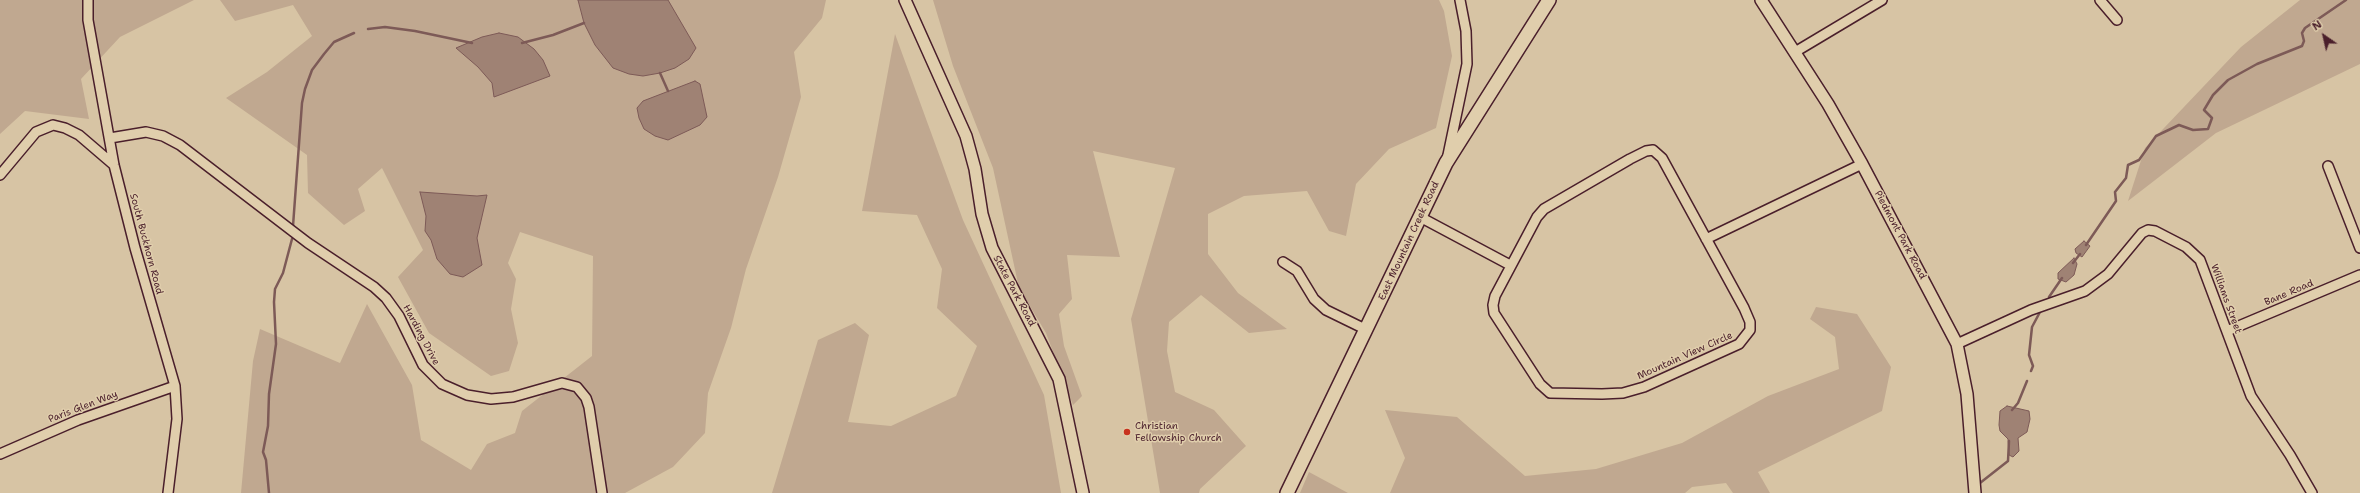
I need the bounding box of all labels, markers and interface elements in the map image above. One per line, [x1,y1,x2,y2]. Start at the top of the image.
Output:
north arrow [2304,16,2344,56]
text: N [2309,17,2325,34]
street label: East Mountain Creek Road [1376,180,1442,302]
street label: Piedmont Park Road [1872,189,1928,281]
street label: South Buckhorn Road [127,192,165,296]
street label: State Park Road [990,253,1038,329]
street label: Williams Street [2208,262,2244,336]
street label: Bane Road [2263,277,2315,309]
street label: Harding Drive [400,303,442,367]
street label: Mountain View Circle [1635,330,1735,382]
street label: Paris Glen Way [47,388,119,426]
place label: Christian Fellowship Church [1135,420,1222,444]
marker: Christian Fellowship Church [1122,427,1132,437]

